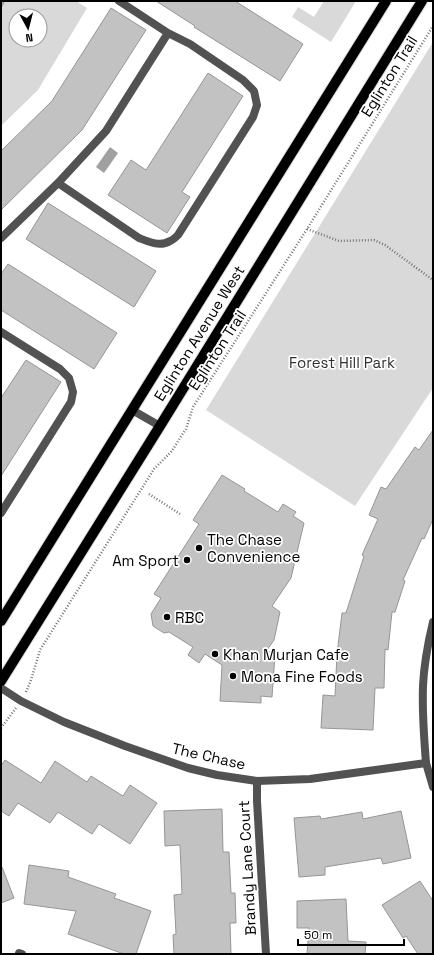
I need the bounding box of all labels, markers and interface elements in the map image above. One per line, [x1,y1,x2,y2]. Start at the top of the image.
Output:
north arrow [8,8,48,48]
text: N [25,31,34,45]
street label: Eglinton Trail [357,32,421,120]
street label: Eglinton Avenue West [150,262,249,404]
street label: Eglinton Trail [184,306,250,394]
park label: Forest Hill Park [289,353,395,372]
place label: The Chase Convenience [207,530,300,566]
marker: The Chase Convenience [194,543,204,553]
place label: Am Sport [112,551,179,570]
marker: Am Sport [182,555,192,565]
place label: RBC [175,608,204,627]
marker: RBC [162,612,172,622]
place label: Khan Murjan Cafe [223,645,349,664]
marker: Khan Murjan Cafe [210,649,220,659]
place label: Mona Fine Foods [241,667,363,686]
marker: Mona Fine Foods [228,671,238,681]
street label: The Chase [170,738,248,774]
street label: Brandy Lane Court [234,800,260,936]
scale bar [298,921,404,947]
text: 50 m [304,927,332,943]

